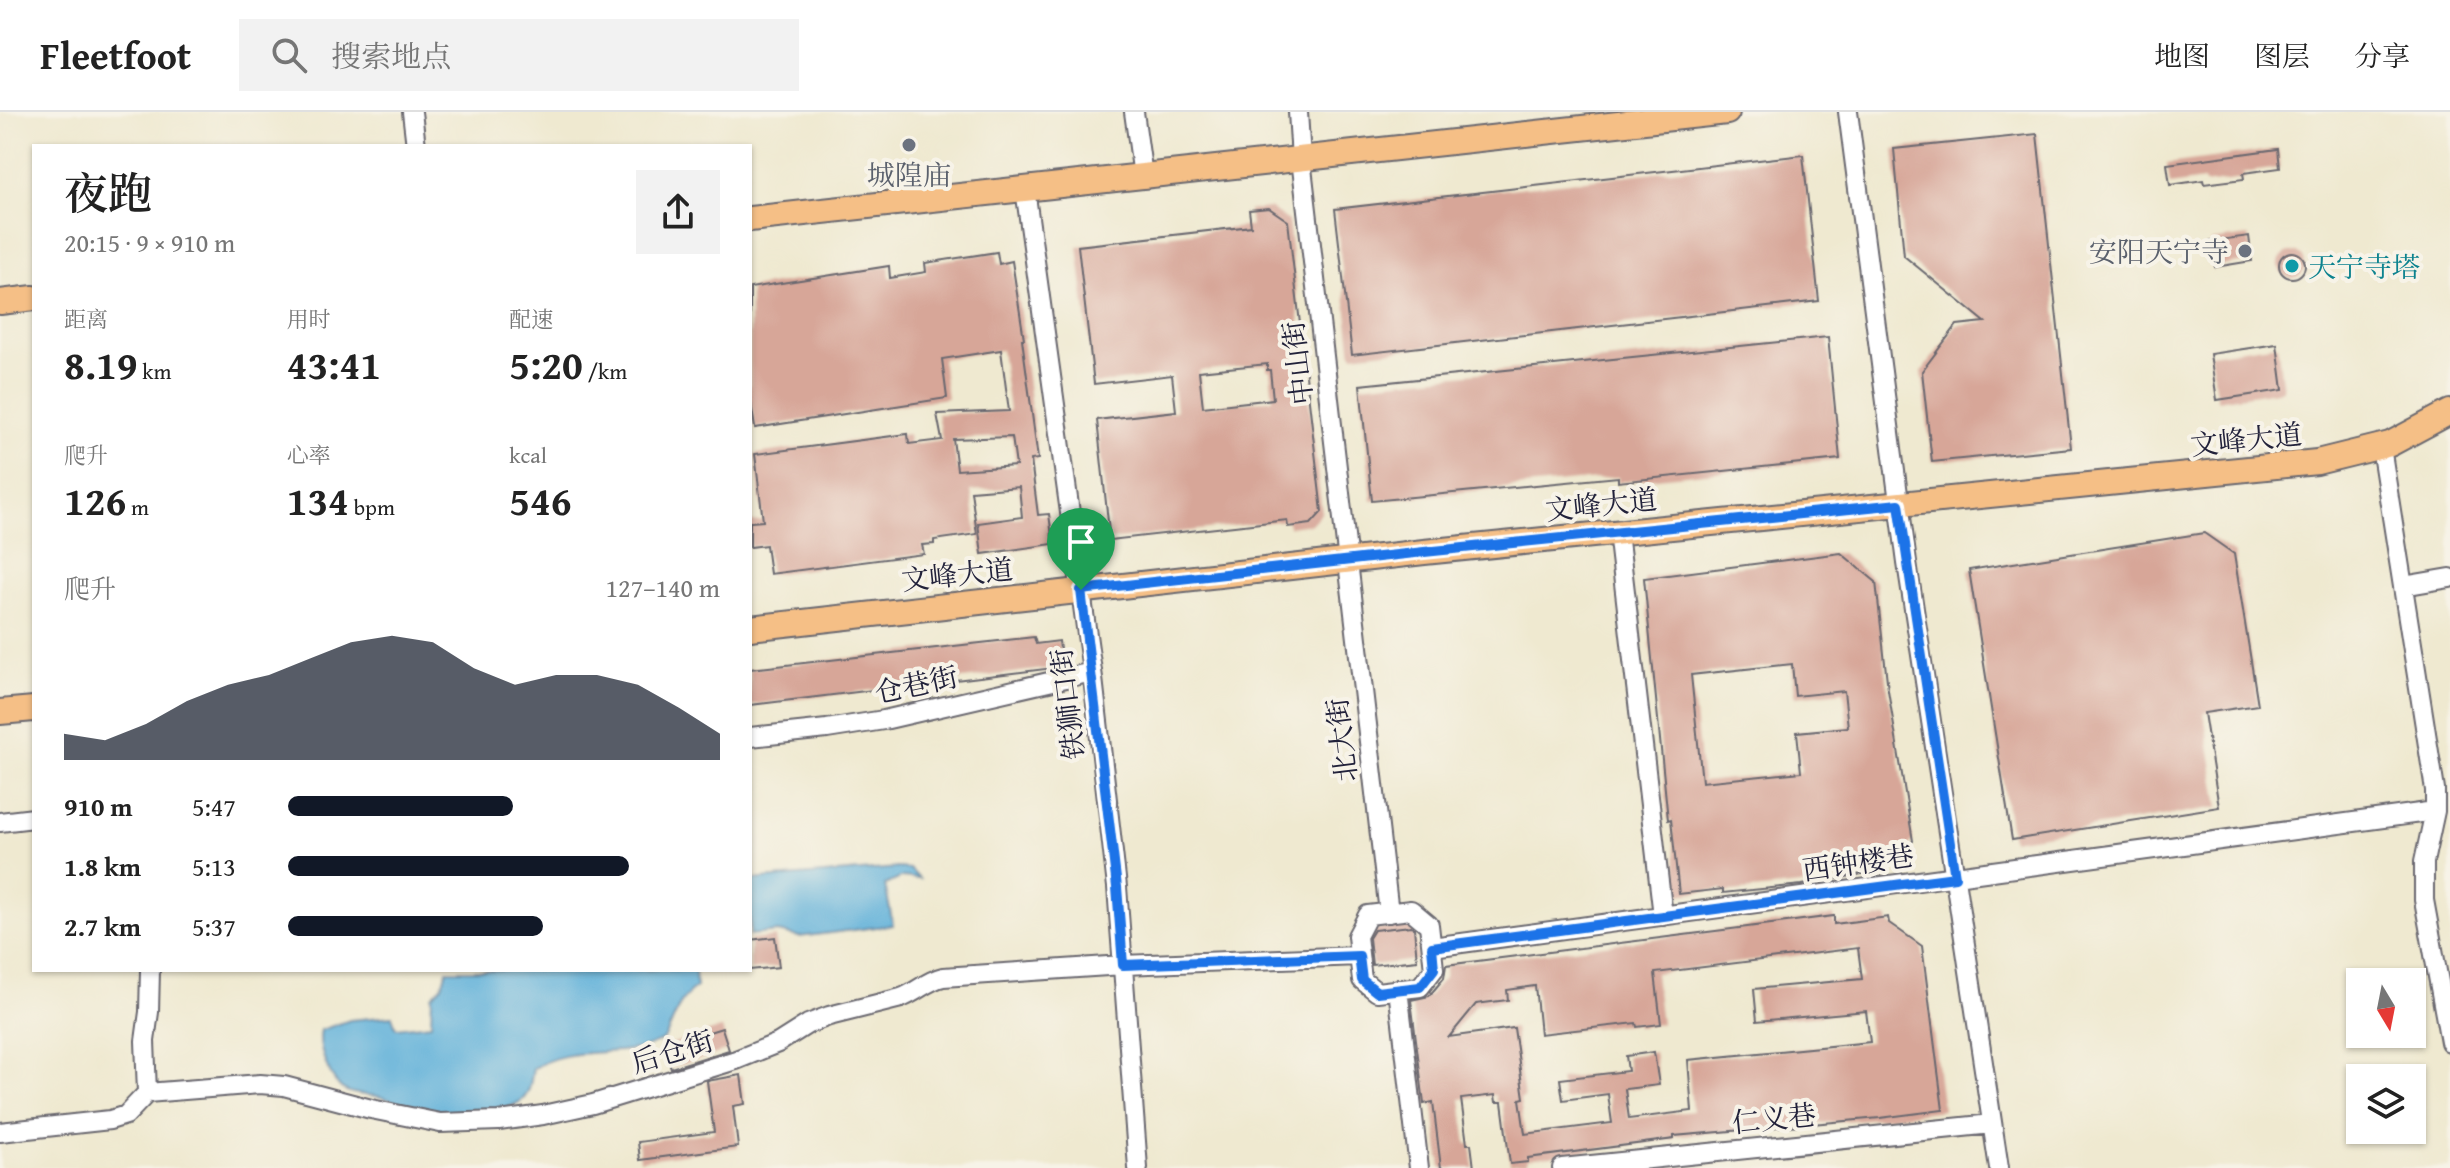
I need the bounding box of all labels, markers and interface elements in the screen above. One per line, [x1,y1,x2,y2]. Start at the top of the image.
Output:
search box [239,19,799,91]
text: Fleetfoot [40,27,191,83]
icon: search [267,33,311,77]
text: 搜索地点 [331,34,451,78]
text: 地图 [2154,35,2210,76]
text: 图层 [2254,35,2310,76]
text: 分享 [2354,35,2410,76]
marker: 城隍庙 [900,136,918,154]
place label: 城隍庙 [867,154,951,195]
text: 夜跑 [64,161,152,225]
button: share [636,170,720,254]
text: 20:15 · 9 × 910 m [64,223,235,262]
place label: 安阳天宁寺 [2089,231,2229,272]
marker: 安阳天宁寺 [2236,242,2254,260]
place label: 天宁寺塔 [2308,246,2420,287]
marker: 天宁寺塔 [2283,257,2301,275]
text: 距离 [64,303,108,335]
text: 用时 [287,303,331,335]
text: 配速 [509,303,553,335]
street label: 中山街 [1272,319,1322,407]
text: 8.19 [64,335,137,394]
text: 43:41 [287,335,381,394]
text: 5:20 [509,335,583,394]
text: km [137,355,171,387]
text: /km [583,355,627,387]
street label: 文峰大道 [2188,413,2304,465]
text: 爬升 [64,439,108,471]
text: 心率 [287,439,331,471]
text: kcal [509,439,547,471]
text: 126 [64,471,126,530]
text: 134 [287,471,349,530]
text: 546 [509,471,572,530]
street label: 文峰大道 [1543,478,1659,530]
text: m [126,491,149,523]
text: bpm [349,491,395,523]
pin [1047,508,1115,590]
icon: arrive [1059,520,1103,564]
street label: 文峰大道 [899,548,1015,600]
text: 127–140 m [606,568,720,607]
text: 爬升 [64,569,116,608]
street label: 铁狮口街 [1040,646,1094,762]
street label: 仓巷街 [871,655,961,713]
street label: 北大街 [1316,696,1366,784]
text: 910 m [64,787,132,826]
text: 5:47 [192,787,236,826]
street label: 西钟楼巷 [1800,834,1916,890]
text: 1.8 km [64,847,141,886]
text: 5:13 [192,847,236,886]
text: 2.7 km [64,907,141,946]
text: 5:37 [192,907,236,946]
north arrow [2346,968,2426,1048]
map controls [2346,968,2426,1144]
street label: 后仓街 [626,1019,718,1083]
button: layers [2346,1064,2426,1144]
street label: 仁义巷 [1730,1093,1818,1143]

